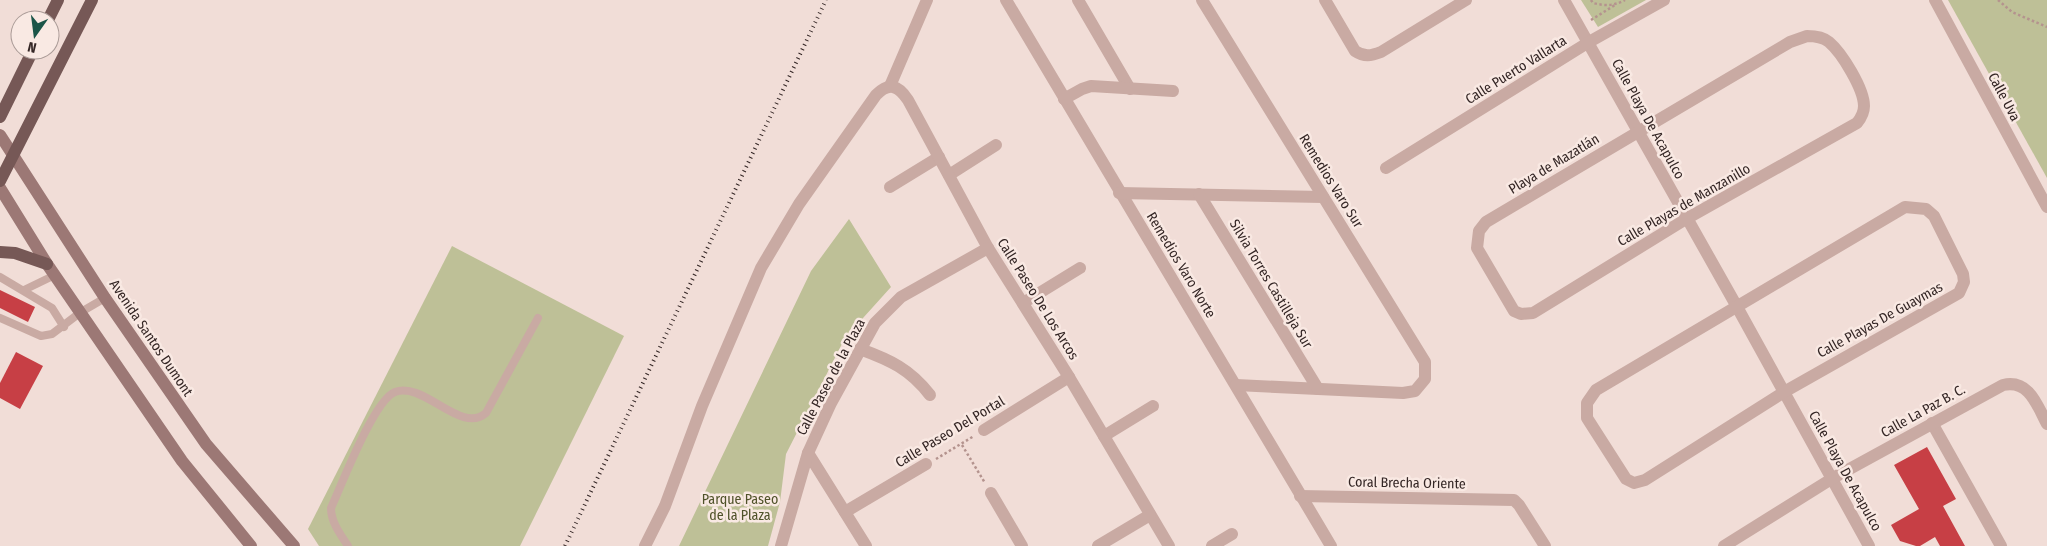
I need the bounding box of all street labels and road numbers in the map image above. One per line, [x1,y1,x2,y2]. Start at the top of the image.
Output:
street label: Calle Puerto Vallarta [1462,32,1570,108]
street label: Calle Playa De Acapulco [1608,56,1688,182]
street label: Calle Uva [1984,70,2024,124]
street label: Playa de Mazatlán [1506,130,1602,198]
street label: Remedios Varo Sur [1295,131,1367,231]
street label: Calle Playas de Manzanillo [1615,160,1753,250]
street label: Remedios Varo Norte [1143,209,1219,321]
street label: Silvia Torres Castilleja Sur [1226,216,1316,352]
street label: Calle Paseo De Los Arcos [994,235,1082,363]
street label: Avenida Santos Dumont [106,277,197,400]
street label: Calle Playas De Guaymas [1814,278,1946,362]
street label: Calle Paseo de la Plaza [793,316,869,438]
street label: Calle La Paz B. C. [1878,381,1968,441]
street label: Calle Paseo Del Portal [892,393,1008,471]
street label: Calle Playa De Acapulco [1805,408,1885,534]
street label: Coral Brecha Oriente [1348,473,1466,493]

